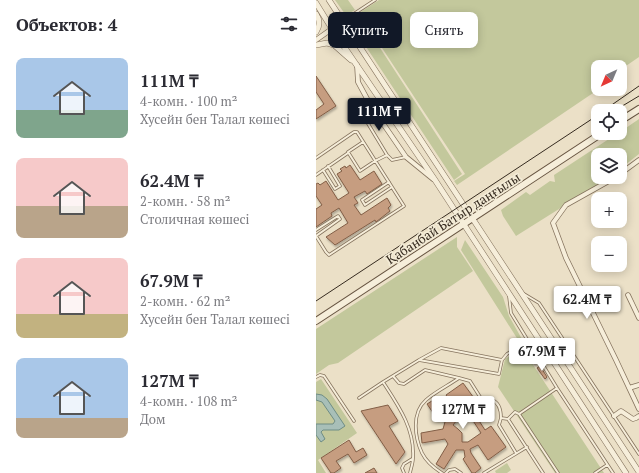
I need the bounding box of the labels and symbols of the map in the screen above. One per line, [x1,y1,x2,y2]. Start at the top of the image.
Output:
north arrow [591,60,627,96]
pin: 111M ₸ [346,98,412,132]
street label: Қабанбай Батыр даңғылы [382,168,524,268]
pin: 62.4M ₸ [550,286,624,320]
pin: 67.9M ₸ [505,338,579,372]
pin: 127M ₸ [430,396,496,430]

